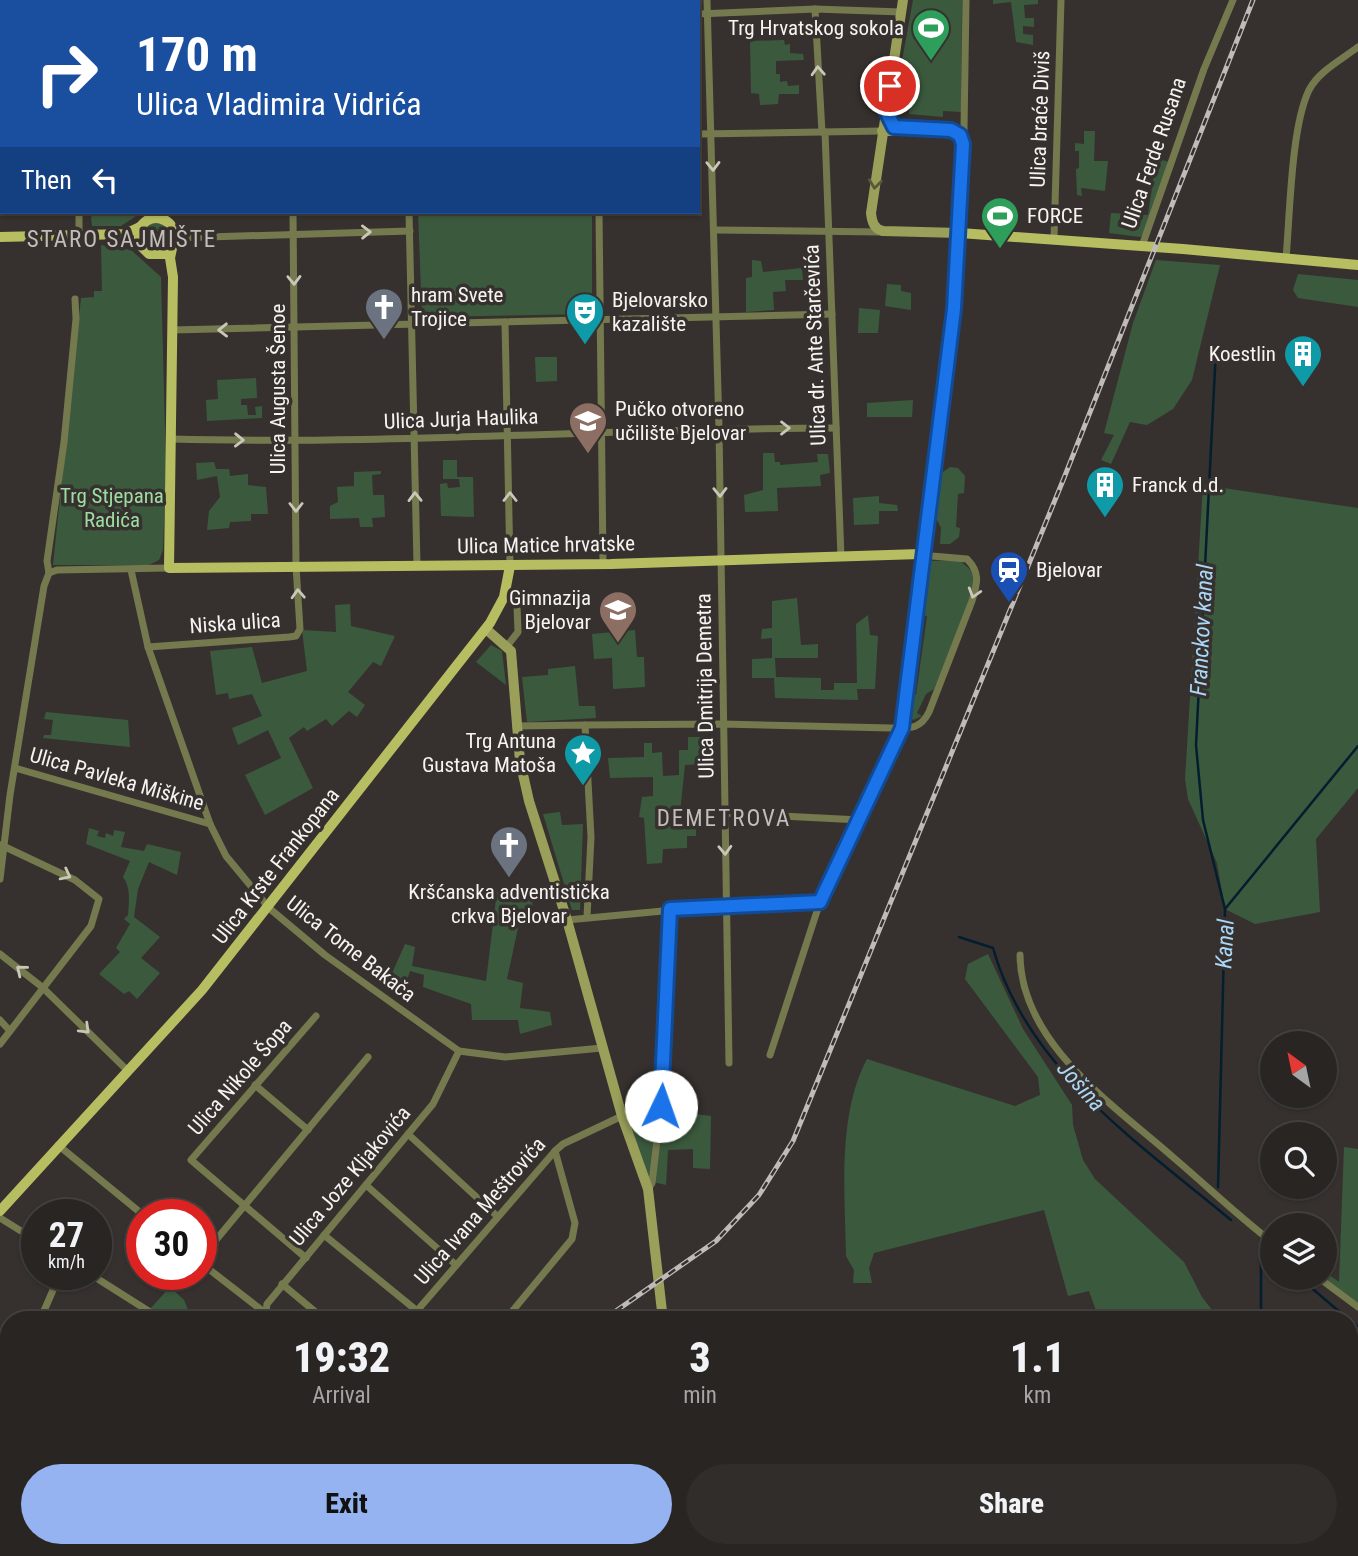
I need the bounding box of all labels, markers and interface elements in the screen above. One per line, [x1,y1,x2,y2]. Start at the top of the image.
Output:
sports icon: Trg Hrvatskog sokola [910,7,952,62]
place label: Trg Hrvatskog sokola [728,16,904,40]
text: 170 m [136,26,258,83]
icon: right [21,28,112,119]
street label: Ulica braće Diviš [1026,50,1054,188]
pin [860,56,920,116]
one-way arrow [811,65,826,76]
icon: arrive [871,67,909,105]
street label: Ulica Ferde Rusana [1117,74,1191,232]
text: Ulica Vladimira Vidrića [136,85,422,123]
icon: left [86,161,124,199]
one-way arrow [705,161,721,172]
text: Then [21,165,72,195]
one-way arrow [867,178,882,190]
sports icon: FORCE [979,195,1021,250]
place label: FORCE [1027,204,1083,228]
one-way arrow [361,224,372,240]
district label: STARO SAJMIŠTE [27,225,217,253]
street label: Ulica dr. Ante Starčevića [799,244,831,446]
one-way arrow [287,275,302,286]
place label: hram Svete Trojice [411,283,504,331]
church icon: hram Svete Trojice [363,286,405,341]
place label: Bjelovarsko kazalište [612,288,708,336]
theatre icon: Bjelovarsko kazalište [564,291,606,346]
street label: Ulica Augusta Šenoe [266,304,290,474]
one-way arrow [217,322,227,338]
building icon: Koestlin [1282,333,1324,388]
place label: Koestlin [1209,342,1276,366]
place label: Pučko otvoreno učilište Bjelovar [615,397,746,445]
school or university icon: Pučko otvoreno učilište Bjelovar [567,400,609,455]
street label: Ulica Jurja Haulika [383,404,539,434]
one-way arrow [780,420,791,436]
one-way arrow [234,433,245,448]
building icon: Franck d.d. [1084,464,1126,519]
place label: Franck d.d. [1132,473,1224,497]
park label: Trg Stjepana Radića [60,484,164,532]
one-way arrow [712,486,727,497]
one-way arrow [408,491,423,502]
one-way arrow [502,492,518,502]
one-way arrow [288,503,304,513]
street label: Ulica Matice hrvatske [457,531,635,559]
station icon: Bjelovar [988,549,1030,604]
place label: Bjelovar [1036,558,1103,582]
water label: Franckov kanal [1185,563,1219,697]
place label: Gimnazija Bjelovar [509,586,591,634]
one-way arrow [968,586,983,598]
one-way arrow [290,589,305,600]
school or university icon: Gimnazija Bjelovar [597,589,639,644]
street label: Ulica Dmitrija Demetra [691,593,719,779]
street label: Niska ulica [189,608,281,638]
place label: Trg Antuna Gustava Matoša [422,729,556,777]
place icon: Trg Antuna Gustava Matoša [562,732,604,787]
street label: Ulica Pavleka Miškine [27,743,207,815]
street label: Ulica Krste Frankopana [208,783,344,949]
district label: DEMETROVA [657,805,791,832]
church icon: Kršćanska adventistička crkva Bjelovar [488,824,530,879]
one-way arrow [718,844,733,855]
one-way arrow [59,867,71,881]
place label: Kršćanska adventistička crkva Bjelovar [408,880,610,928]
street label: Ulica Tome Bakača [282,891,420,1007]
water label: Kanal [1210,918,1240,969]
one-way arrow [16,966,28,979]
street label: Ulica Nikole Šopa [183,1014,297,1140]
one-way arrow [77,1021,90,1034]
north arrow [1260,1031,1337,1108]
map controls [1260,1031,1337,1290]
water label: Jošina [1051,1055,1111,1117]
position arrow [624,1069,698,1143]
street label: Ulica Joze Kljakovića [285,1101,415,1251]
button: search [1260,1122,1337,1199]
street label: Ulica Ivana Meštrovića [410,1133,550,1289]
speed limit sign: 30 [126,1199,217,1290]
button: layers [1260,1213,1337,1290]
text: 27 [49,1215,84,1256]
text: km/h [48,1251,85,1272]
text: 19:32 [293,1333,390,1382]
text: 3 [689,1333,711,1382]
text: 1.1 [1010,1333,1065,1382]
text: Arrival [312,1382,371,1409]
text: min [683,1382,717,1409]
text: km [1024,1382,1051,1409]
button: Exit [21,1464,672,1544]
button: Share [686,1464,1337,1544]

